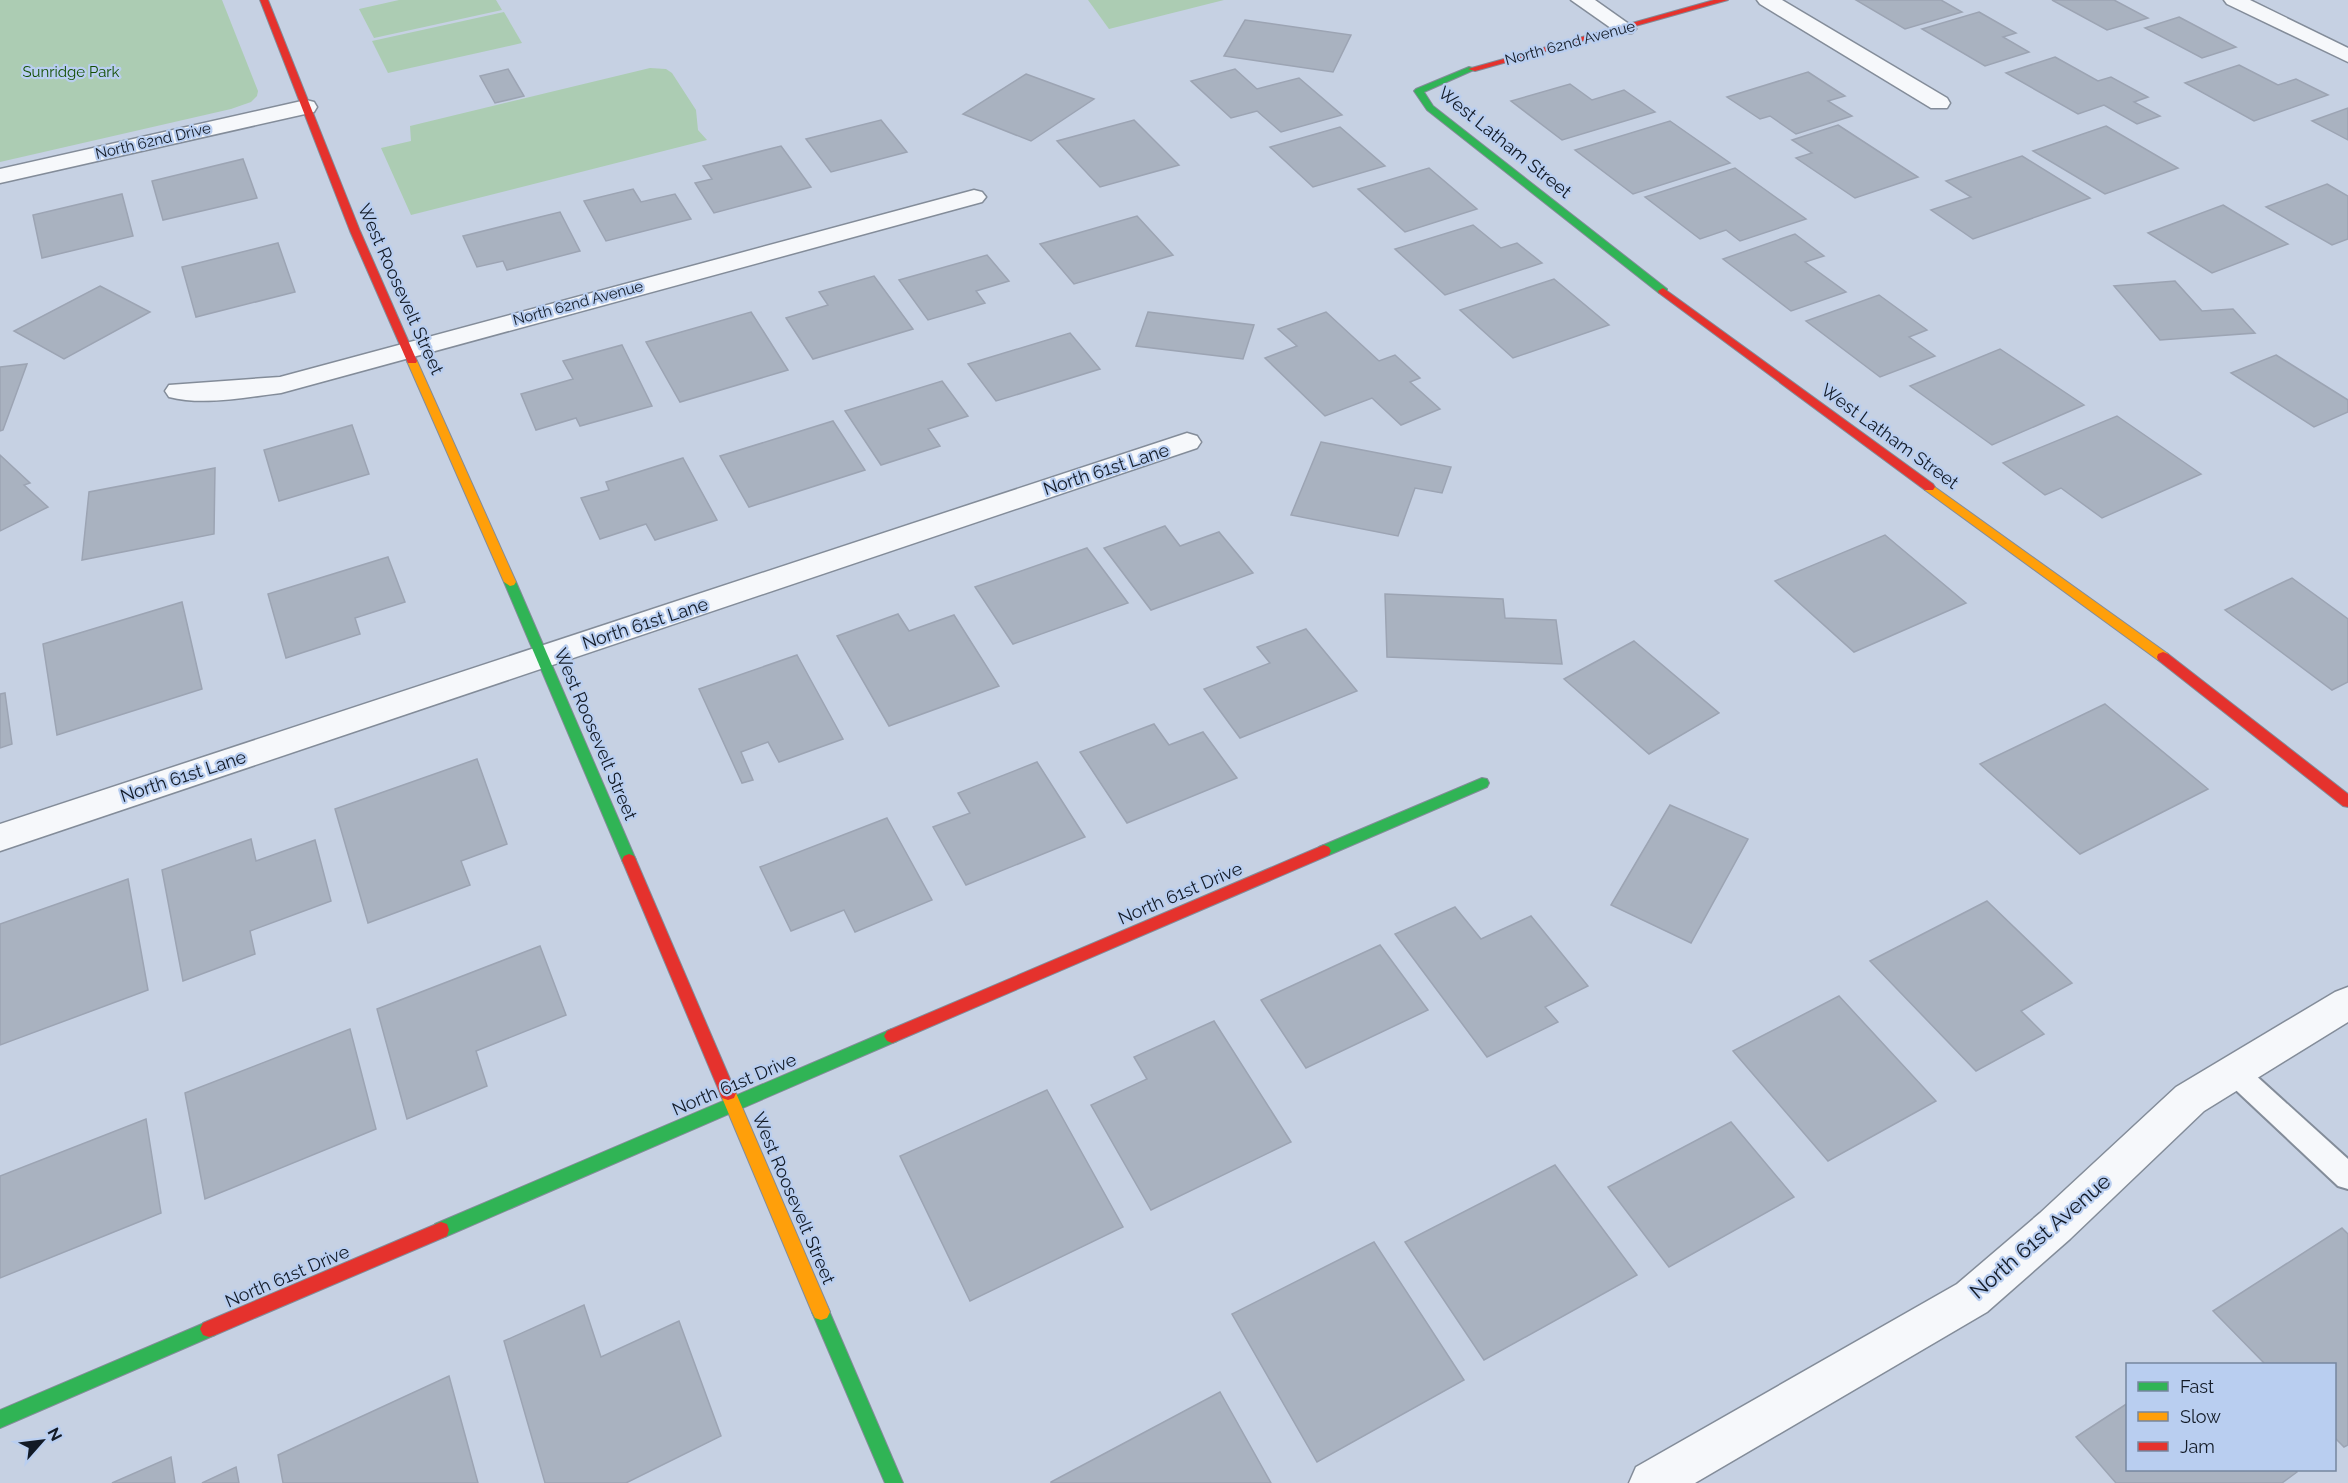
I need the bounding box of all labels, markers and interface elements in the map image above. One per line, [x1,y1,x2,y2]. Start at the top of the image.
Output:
street label: North 62nd Avenue [1503,17,1637,69]
park label: Sunridge Park [22,63,120,81]
street label: West Latham Street [1434,82,1576,202]
street label: North 62nd Drive [94,119,213,163]
street label: West Roosevelt Street [354,200,448,378]
street label: North 62nd Avenue [511,277,645,329]
street label: West Latham Street [1817,379,1963,493]
street label: North 61st Lane [1040,439,1172,499]
street label: North 61st Lane [579,593,711,653]
street label: West Roosevelt Street [550,645,642,823]
street label: North 61st Lane [117,746,249,806]
street label: North 61st Drive [1115,857,1246,929]
street label: North 61st Drive [669,1048,800,1120]
street label: West Roosevelt Street [748,1109,840,1287]
street label: North 61st Avenue [1965,1168,2115,1304]
street label: North 61st Drive [222,1240,353,1312]
legend [2126,1363,2336,1471]
text: Fast [2180,1376,2214,1397]
text: Slow [2180,1406,2221,1427]
north arrow [12,1411,72,1471]
text: N [44,1424,66,1444]
text: Jam [2180,1436,2215,1457]

